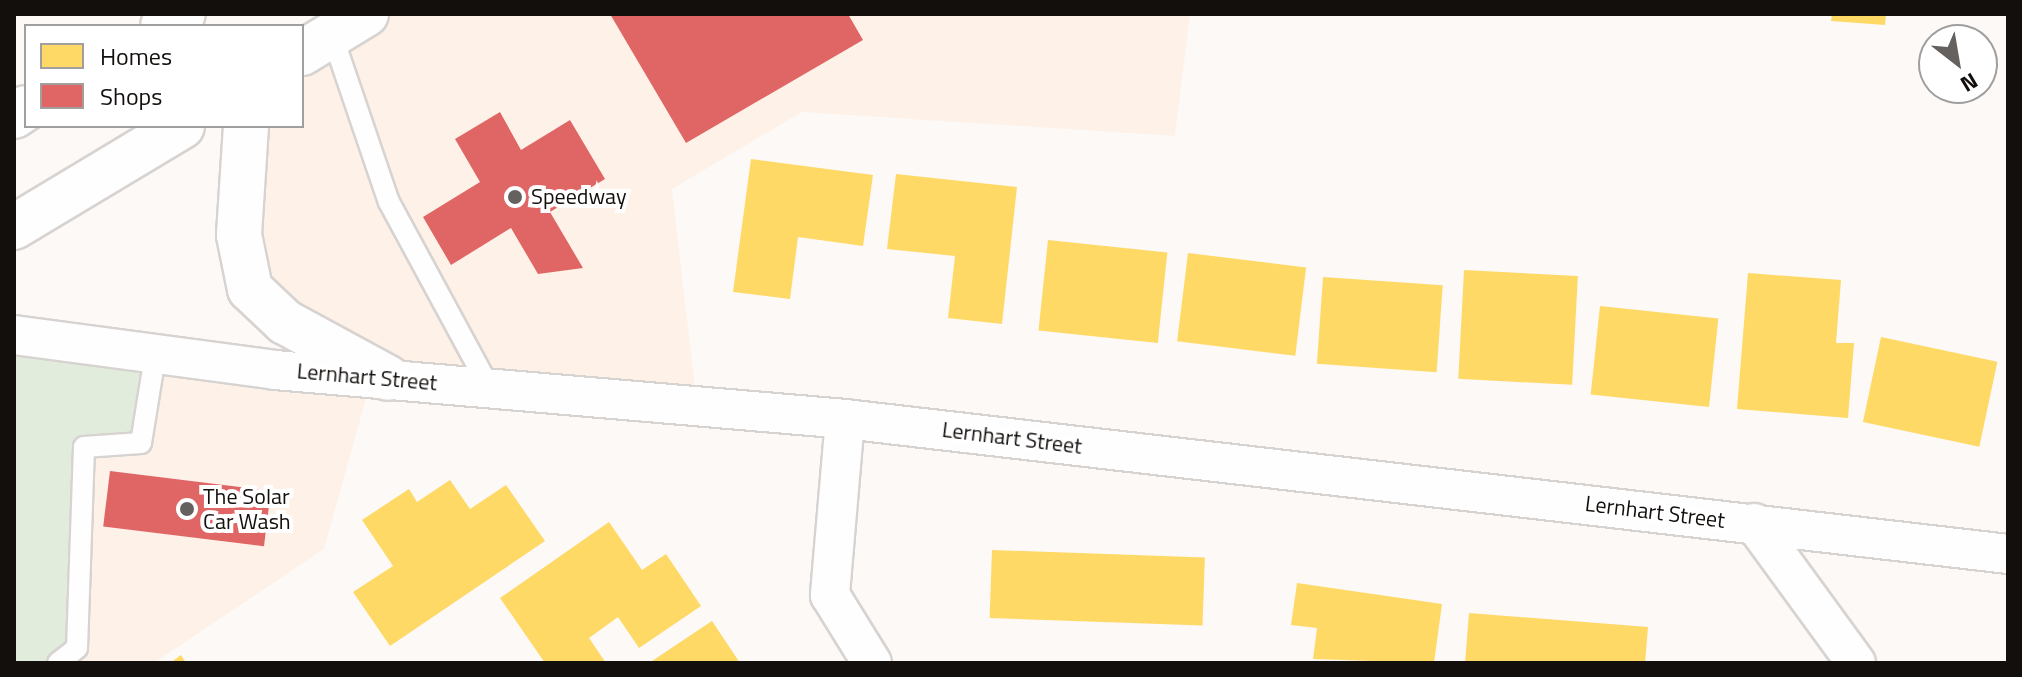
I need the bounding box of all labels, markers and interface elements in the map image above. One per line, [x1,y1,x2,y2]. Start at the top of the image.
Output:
legend [24,24,304,128]
north arrow [1918,24,1998,104]
text: Homes [100,38,172,74]
text: N [1954,64,1985,101]
text: Shops [100,78,162,114]
place label: Speedway [531,184,627,210]
marker: Speedway [506,188,524,206]
street label: Lernhart Street [296,358,438,396]
street label: Lernhart Street [941,416,1083,460]
place label: The Solar Car Wash [203,483,291,534]
street label: Lernhart Street [1584,490,1726,534]
marker: The Solar Car Wash [178,500,196,518]

